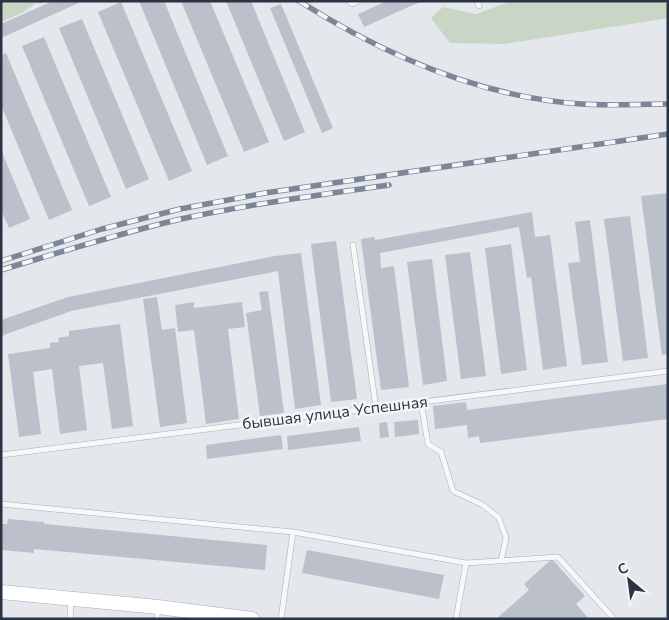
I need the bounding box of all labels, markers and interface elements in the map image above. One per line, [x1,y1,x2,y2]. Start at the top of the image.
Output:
street label: бывшая улица Успешная [241,391,429,435]
north arrow [604,555,654,605]
text: С [614,558,632,580]

